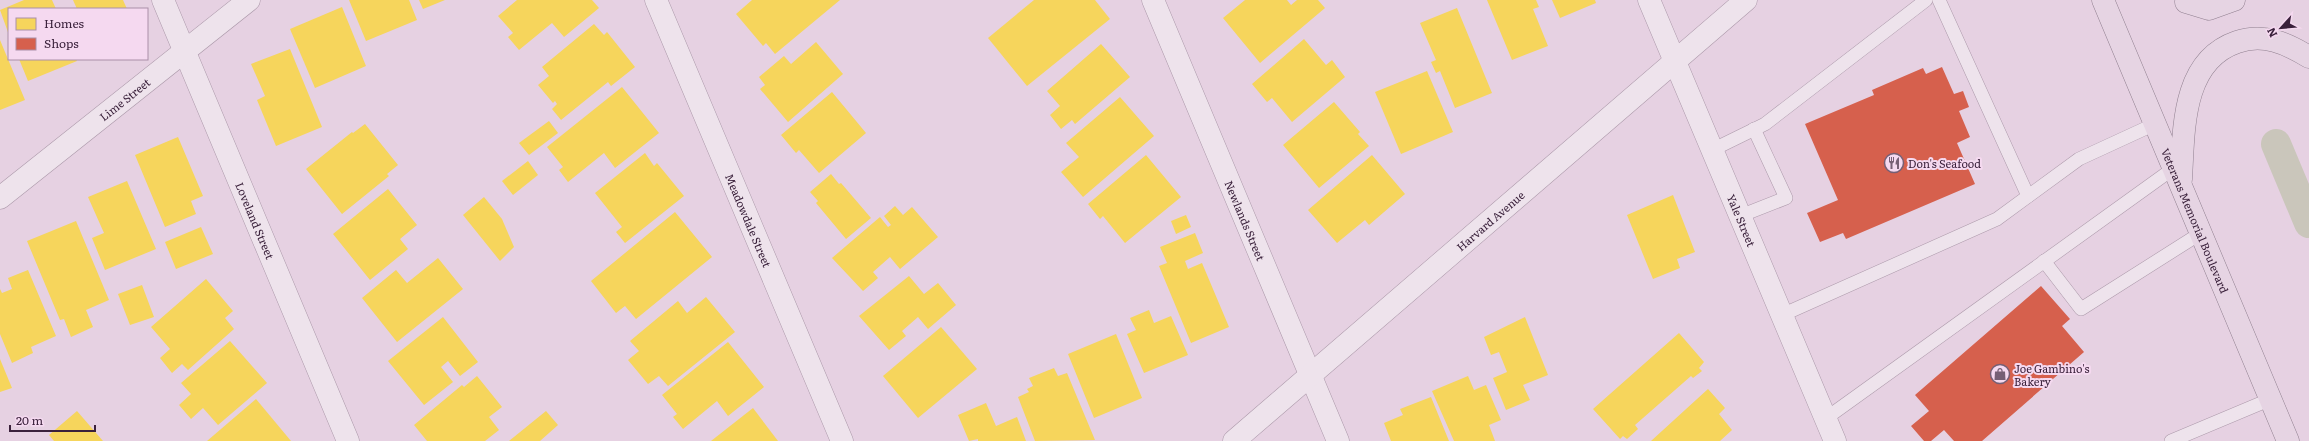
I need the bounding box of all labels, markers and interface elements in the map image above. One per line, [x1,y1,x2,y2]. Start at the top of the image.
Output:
legend [8,8,148,60]
north arrow [2261,8,2301,48]
text: Homes [44,14,84,32]
text: N [2262,25,2280,41]
text: Shops [44,34,79,52]
street label: Lime Street [96,74,154,124]
street label: Veterans Memorial Boulevard [2158,145,2233,296]
restaurant icon: Don's Seafood [1883,152,1905,174]
place label: Don's Seafood [1908,155,1981,171]
street label: Meadowdale Street [722,171,776,270]
street label: Newlands Street [1222,178,1270,263]
street label: Loveland Street [232,179,279,262]
street label: Harvard Avenue [1453,186,1528,254]
street label: Yale Street [1724,191,1760,249]
place label: Joe Gambino's Bakery [2014,360,2089,389]
shop icon: Joe Gambino's Bakery [1989,363,2011,385]
scale bar [10,407,95,433]
text: 20 m [16,411,43,429]

